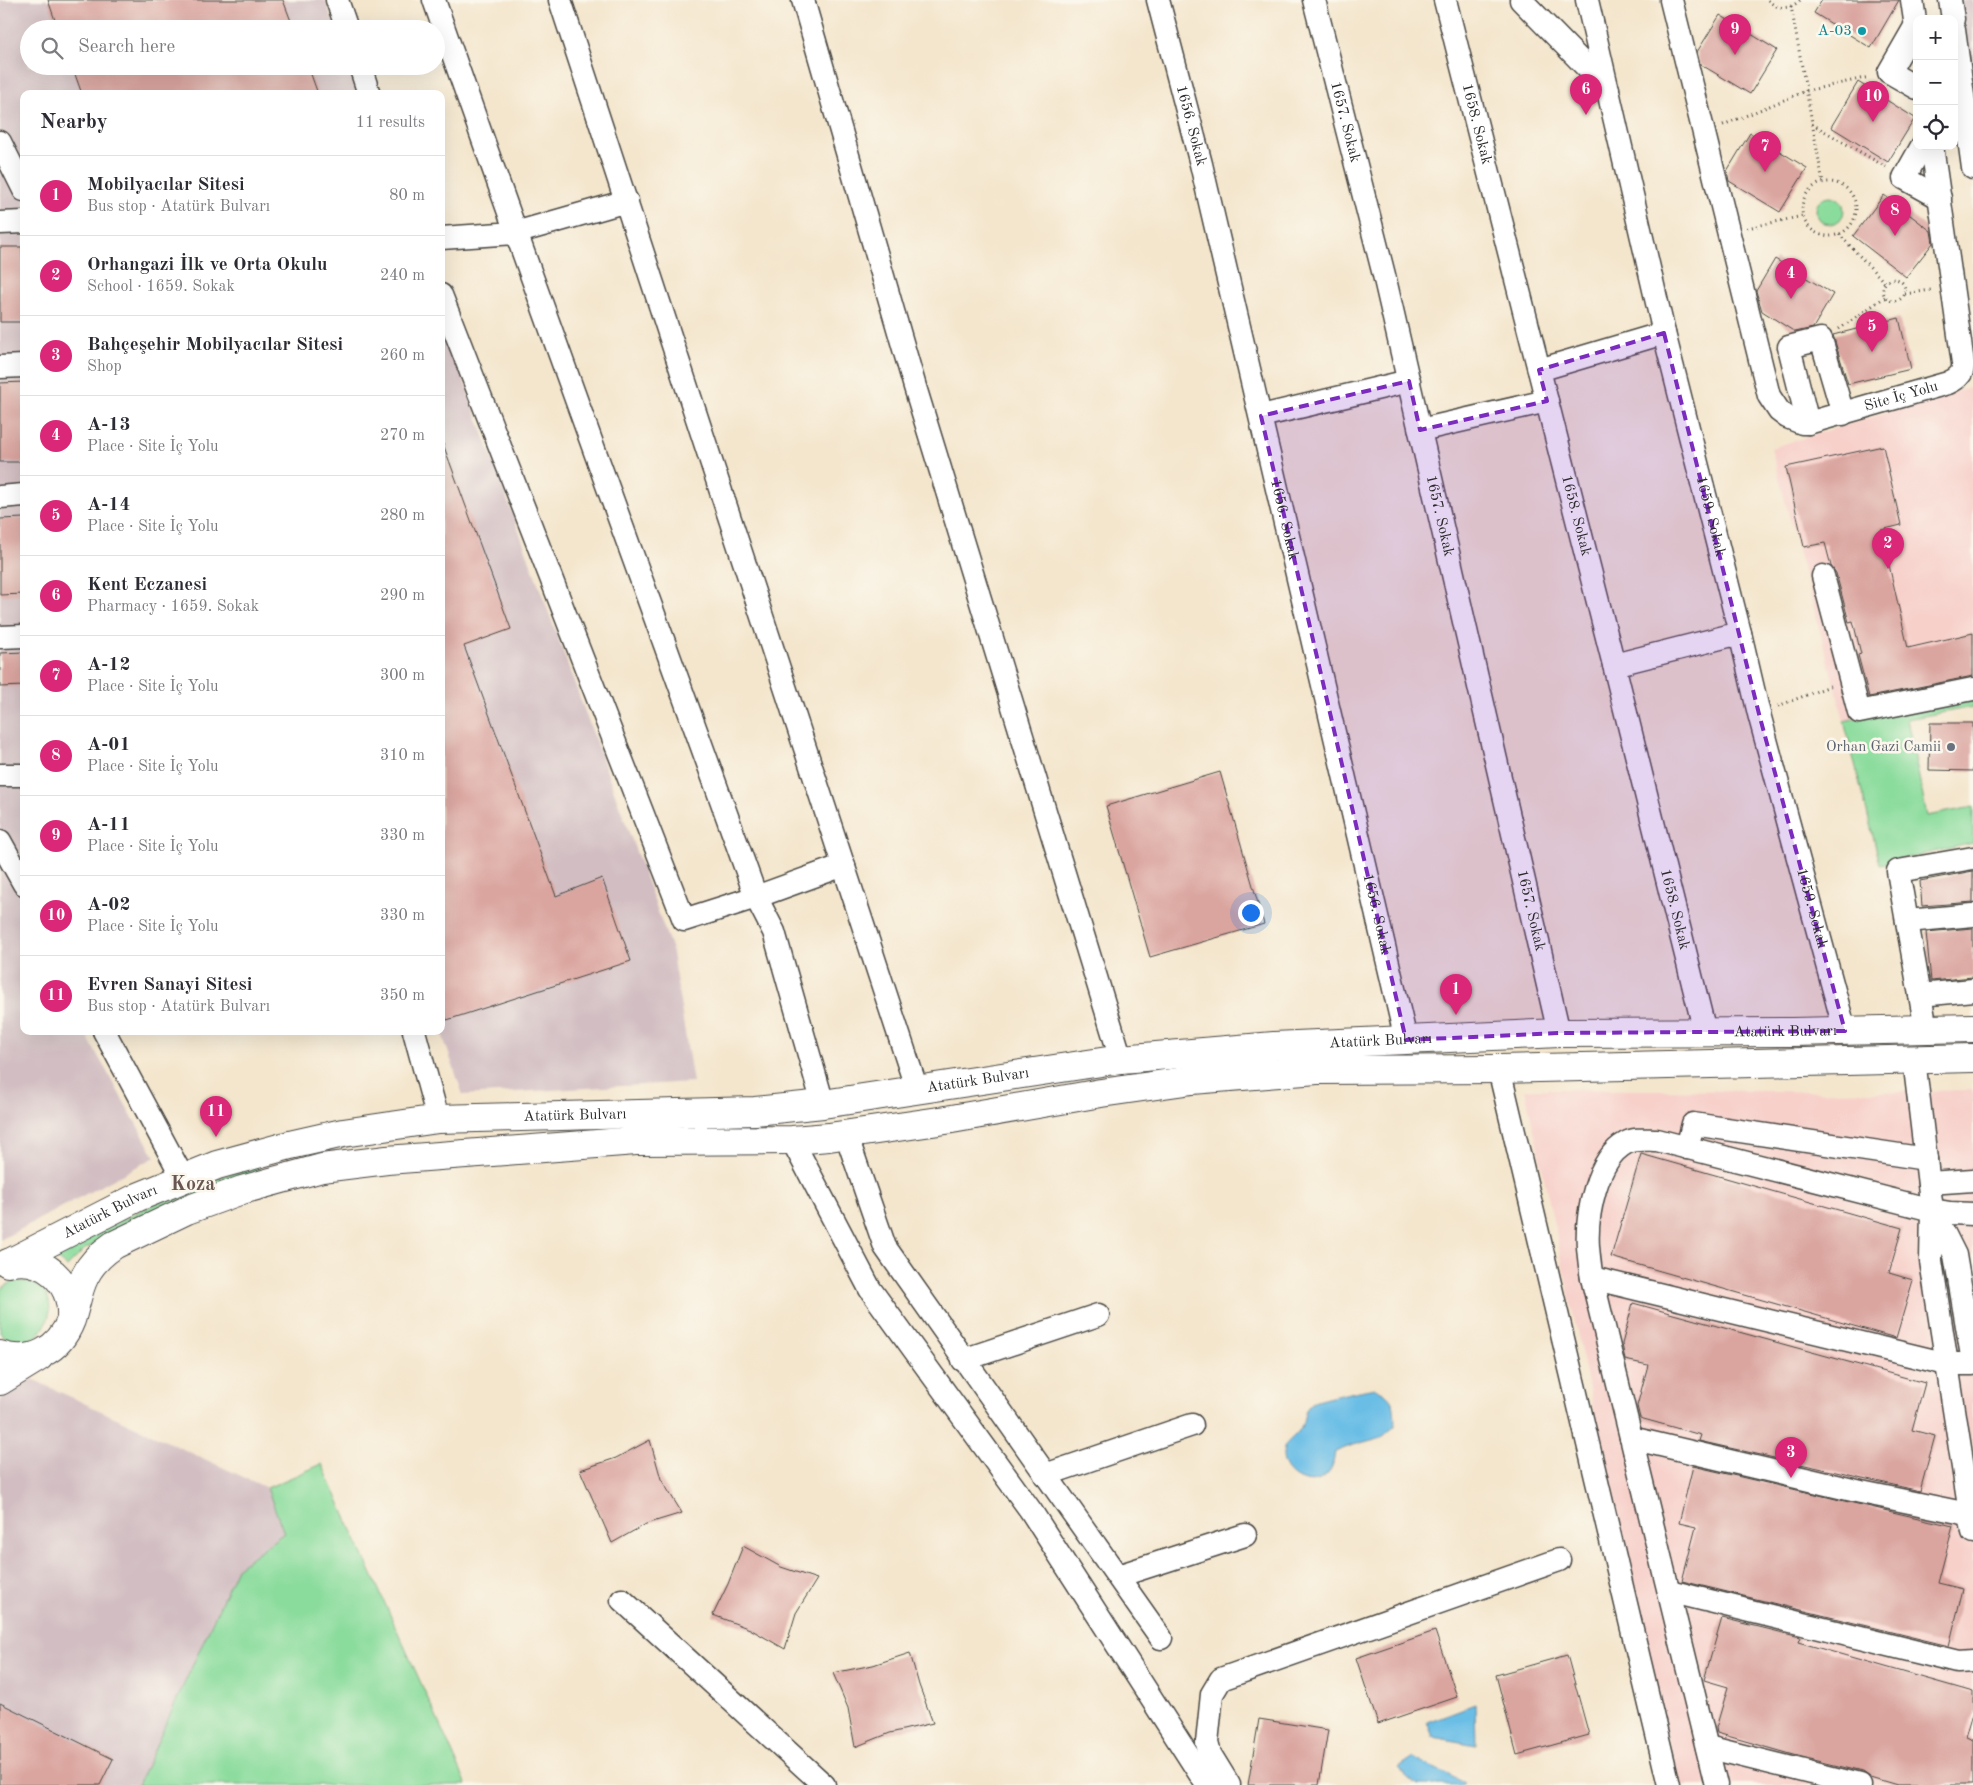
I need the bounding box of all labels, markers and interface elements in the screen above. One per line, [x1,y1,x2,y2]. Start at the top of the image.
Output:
pin: 9 [1719,14,1751,55]
map controls [1913,15,1958,150]
button: + [1913,15,1958,60]
search box [20,20,445,75]
place label: A-03 [1818,24,1852,39]
marker: A-03 [1856,25,1868,37]
icon: search [38,34,66,62]
text: Search here [78,38,175,57]
button: − [1913,60,1958,105]
pin: 6 [1570,74,1602,115]
street label: 1657. Sokak [1328,80,1363,164]
pin: 10 [1857,81,1889,122]
street label: 1658. Sokak [1459,82,1494,166]
street label: 1656. Sokak [1173,84,1209,168]
button: locate [1913,105,1958,150]
text: Nearby [40,112,108,133]
text: 11 results [356,115,425,131]
pin: 7 [1749,131,1781,172]
text: Mobilyacılar Sitesi [87,176,245,195]
text: 1 [51,188,61,204]
text: 80 m [389,188,425,204]
pin: 8 [1879,195,1911,236]
text: Bus stop · Atatürk Bulvarı [87,199,270,215]
text: Orhangazi İlk ve Orta Okulu [87,256,328,275]
pin: 4 [1775,258,1807,299]
text: 2 [51,268,61,284]
text: 240 m [380,268,425,284]
text: School · 1659. Sokak [87,279,235,295]
pin: 5 [1856,311,1888,352]
text: Bahçeşehir Mobilyacılar Sitesi [87,336,343,355]
text: 3 [51,348,61,364]
text: 260 m [380,348,425,364]
text: Shop [87,359,122,375]
street label: Site İç Yolu [1863,379,1940,414]
text: A-13 [87,416,130,435]
text: 4 [51,428,61,444]
text: 270 m [380,428,425,444]
text: Place · Site İç Yolu [87,439,219,455]
street label: 1657. Sokak [1423,474,1456,558]
street label: 1658. Sokak [1559,474,1594,558]
street label: 1659. Sokak [1693,474,1728,559]
street label: 1656. Sokak [1268,478,1301,562]
text: A-14 [87,496,130,515]
text: 5 [51,508,61,524]
text: 280 m [380,508,425,524]
text: Place · Site İç Yolu [87,519,219,535]
pin: 2 [1872,528,1904,569]
text: Kent Eczanesi [87,576,207,595]
text: 6 [51,588,61,604]
text: 290 m [380,588,425,604]
text: Pharmacy · 1659. Sokak [87,599,259,615]
text: A-12 [87,656,130,675]
text: 7 [51,668,61,684]
text: 300 m [380,668,425,684]
text: Place · Site İç Yolu [87,679,219,695]
text: A-01 [87,736,130,755]
place label: Orhan Gazi Camii [1826,740,1941,755]
marker: Orhan Gazi Camii [1945,741,1957,753]
text: 8 [51,748,61,764]
text: 310 m [380,748,425,764]
text: Place · Site İç Yolu [87,759,219,775]
text: A-11 [87,816,130,835]
text: 9 [51,828,61,844]
text: 330 m [380,828,425,844]
text: Place · Site İç Yolu [87,839,219,855]
street label: 1659. Sokak [1794,866,1830,951]
street label: 1658. Sokak [1657,867,1692,952]
street label: 1657. Sokak [1514,868,1547,953]
street label: 1656. Sokak [1360,872,1393,957]
text: A-02 [87,896,130,915]
your location [1238,900,1264,926]
text: 10 [47,908,65,924]
text: 330 m [380,908,425,924]
text: Place · Site İç Yolu [87,919,219,935]
pin: 1 [1440,974,1472,1015]
text: Evren Sanayi Sitesi [87,976,252,995]
text: 11 [47,988,65,1004]
text: 350 m [380,988,425,1004]
text: Bus stop · Atatürk Bulvarı [87,999,270,1015]
street label: Atatürk Bulvarı [1734,1024,1837,1040]
street label: Atatürk Bulvarı [1329,1031,1432,1051]
street label: Atatürk Bulvarı [926,1066,1030,1096]
pin: 11 [200,1096,232,1137]
street label: Atatürk Bulvarı [523,1107,627,1124]
district label: Koza [171,1175,215,1195]
street label: Atatürk Bulvarı [60,1183,159,1242]
pin: 3 [1775,1437,1807,1478]

